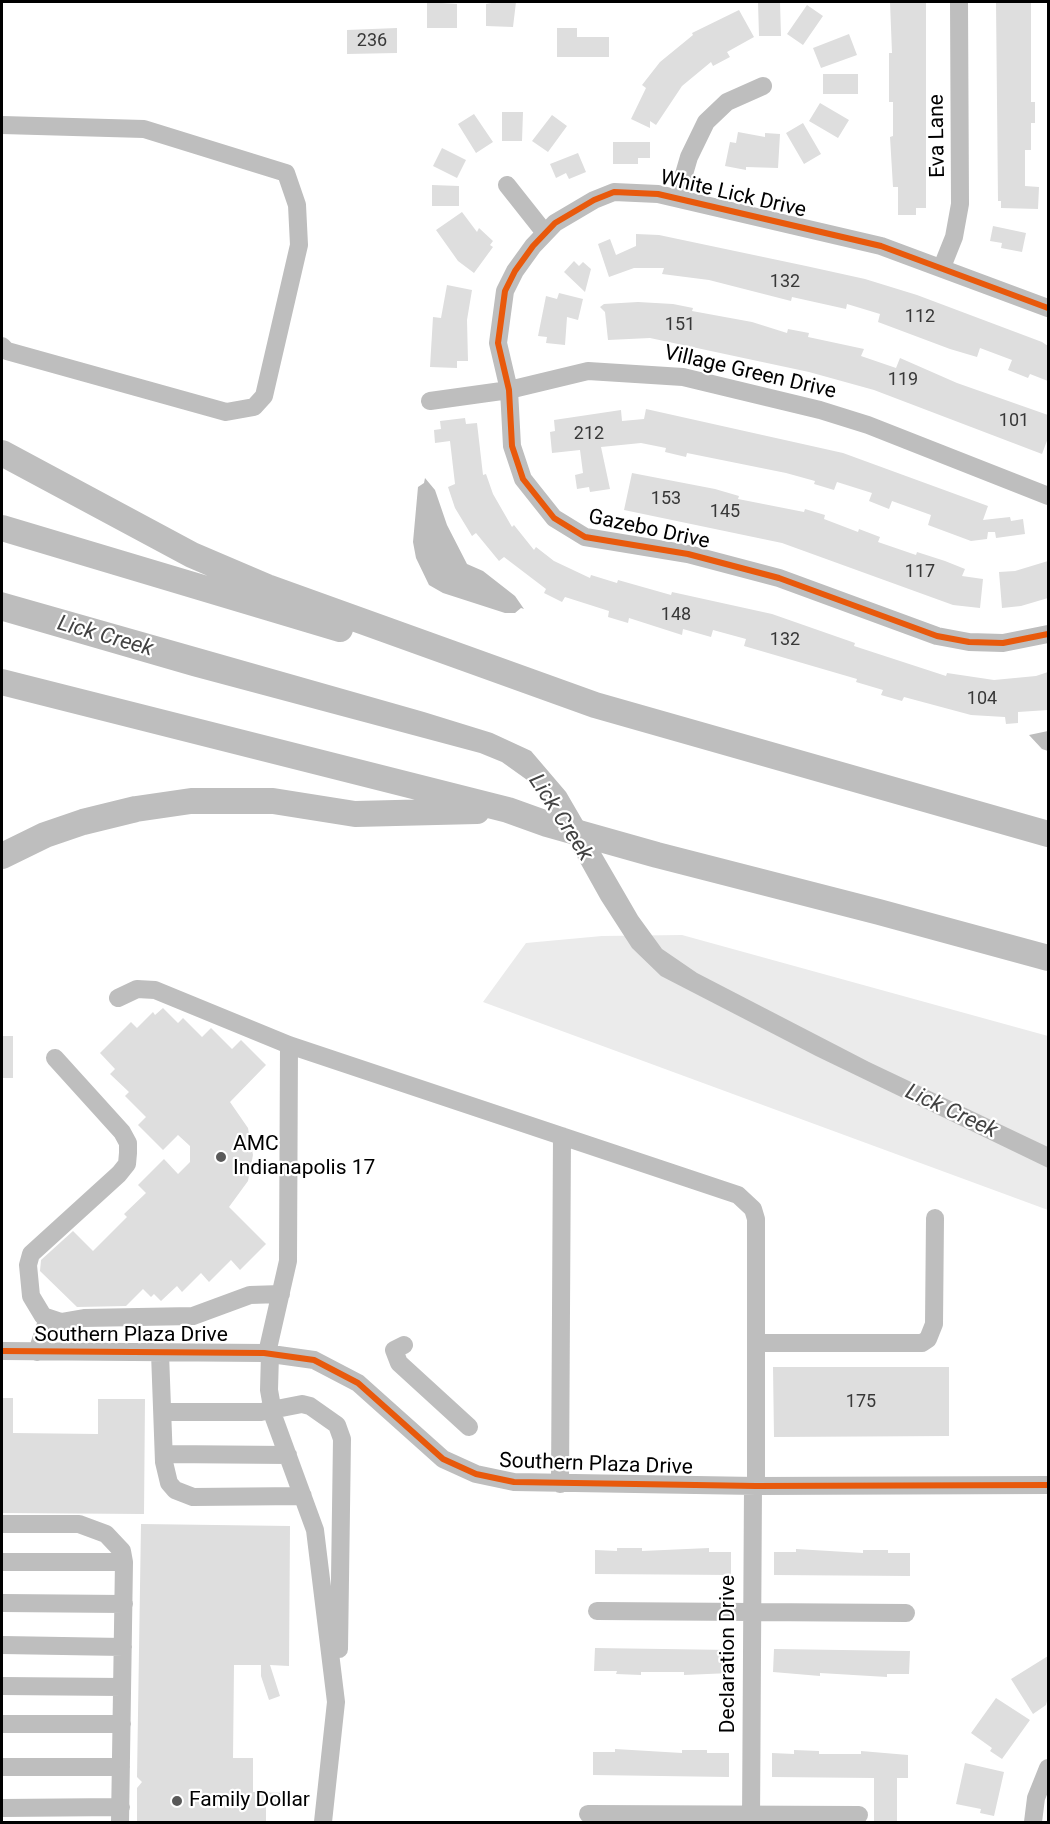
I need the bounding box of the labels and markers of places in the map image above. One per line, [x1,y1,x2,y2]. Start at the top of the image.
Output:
place label: AMC Indianapolis 17 [233,1132,375,1182]
marker: AMC Indianapolis 17 [214,1150,228,1164]
place label: Family Dollar [189,1788,310,1814]
marker: Family Dollar [170,1794,184,1808]

